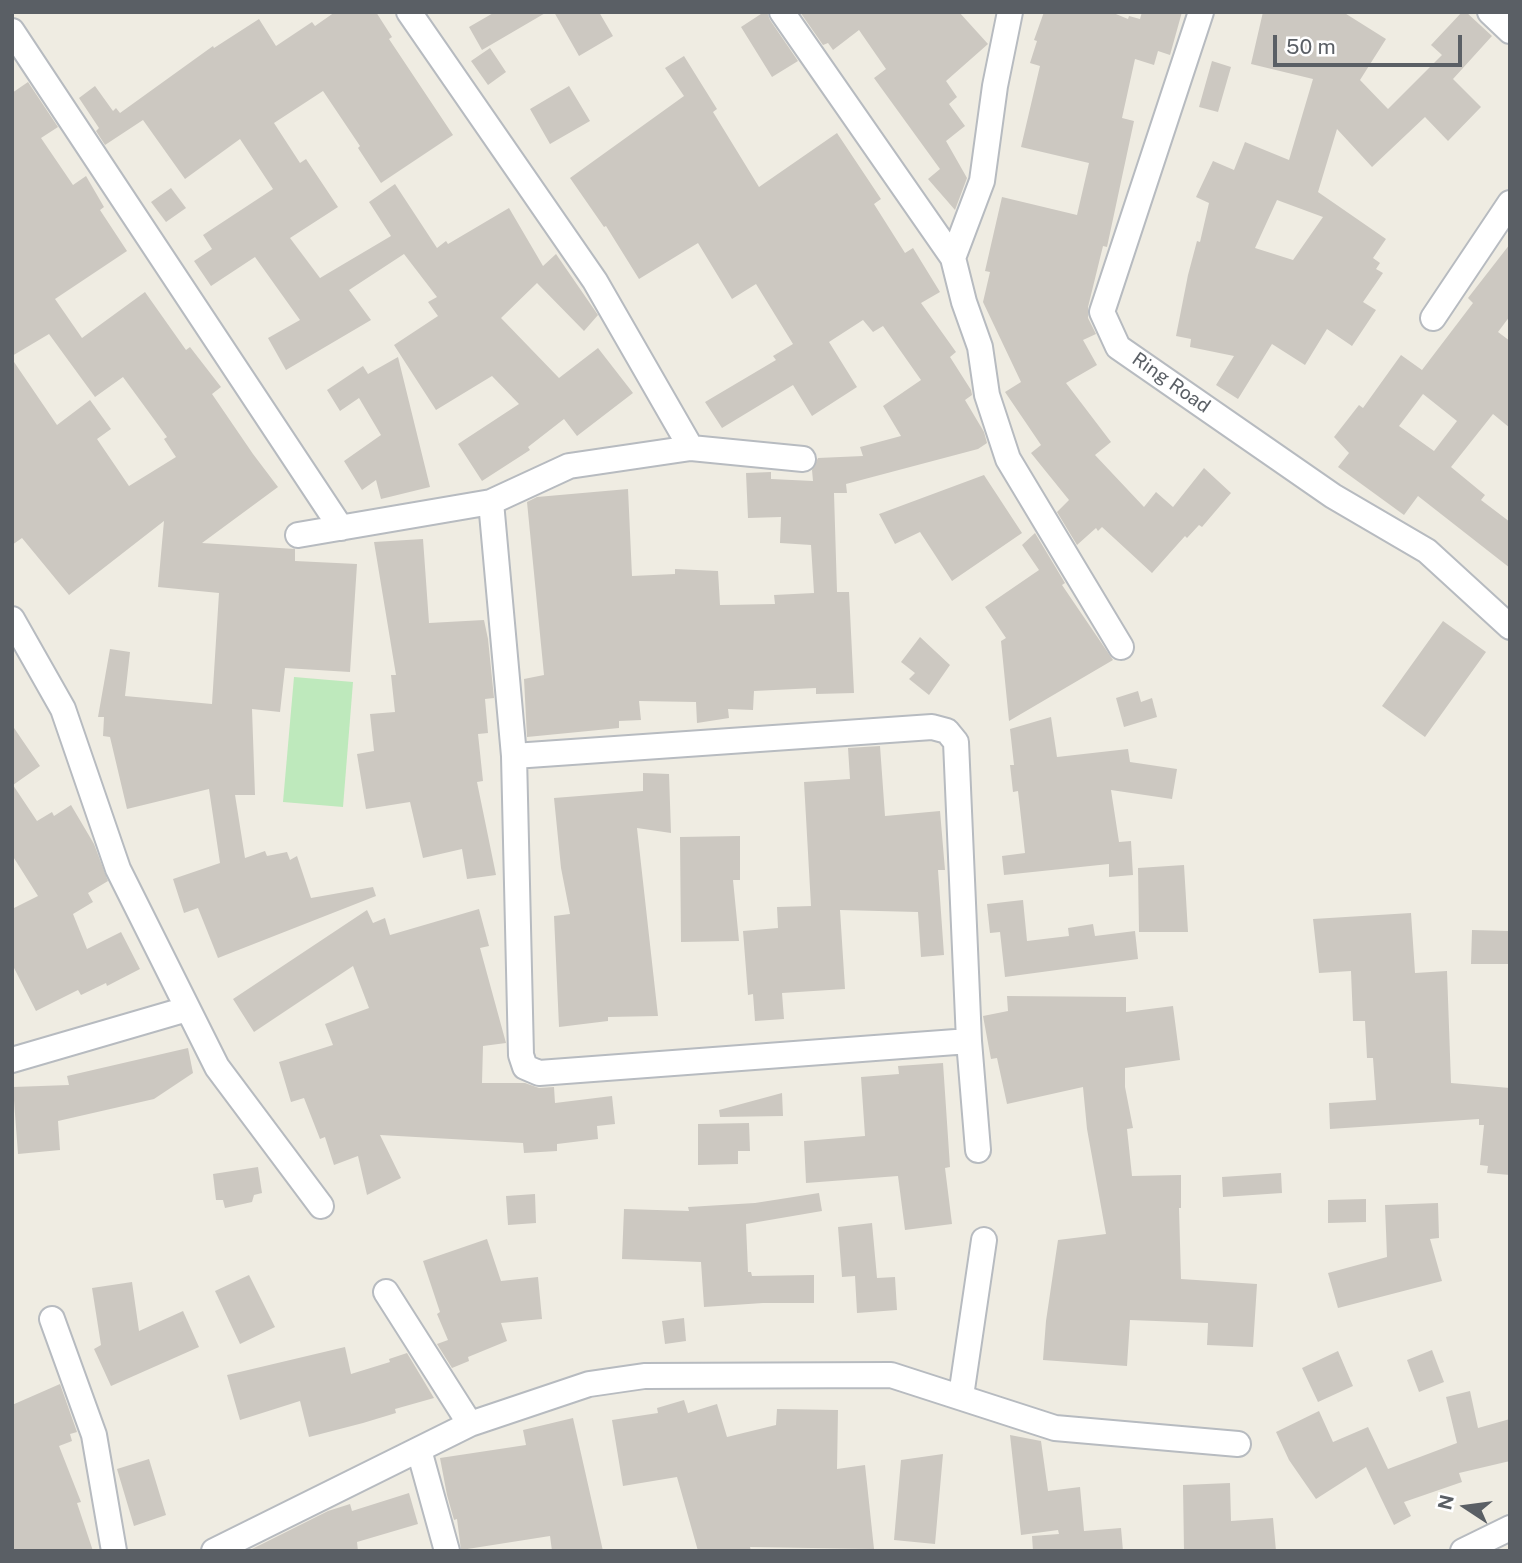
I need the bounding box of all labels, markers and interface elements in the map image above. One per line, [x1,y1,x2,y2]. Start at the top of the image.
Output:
scale bar [1277,21,1466,65]
text: 50 m [1286,34,1336,59]
street label: Ring Road [1128,348,1214,418]
north arrow [1431,1472,1501,1542]
text: N [1433,1493,1458,1512]

